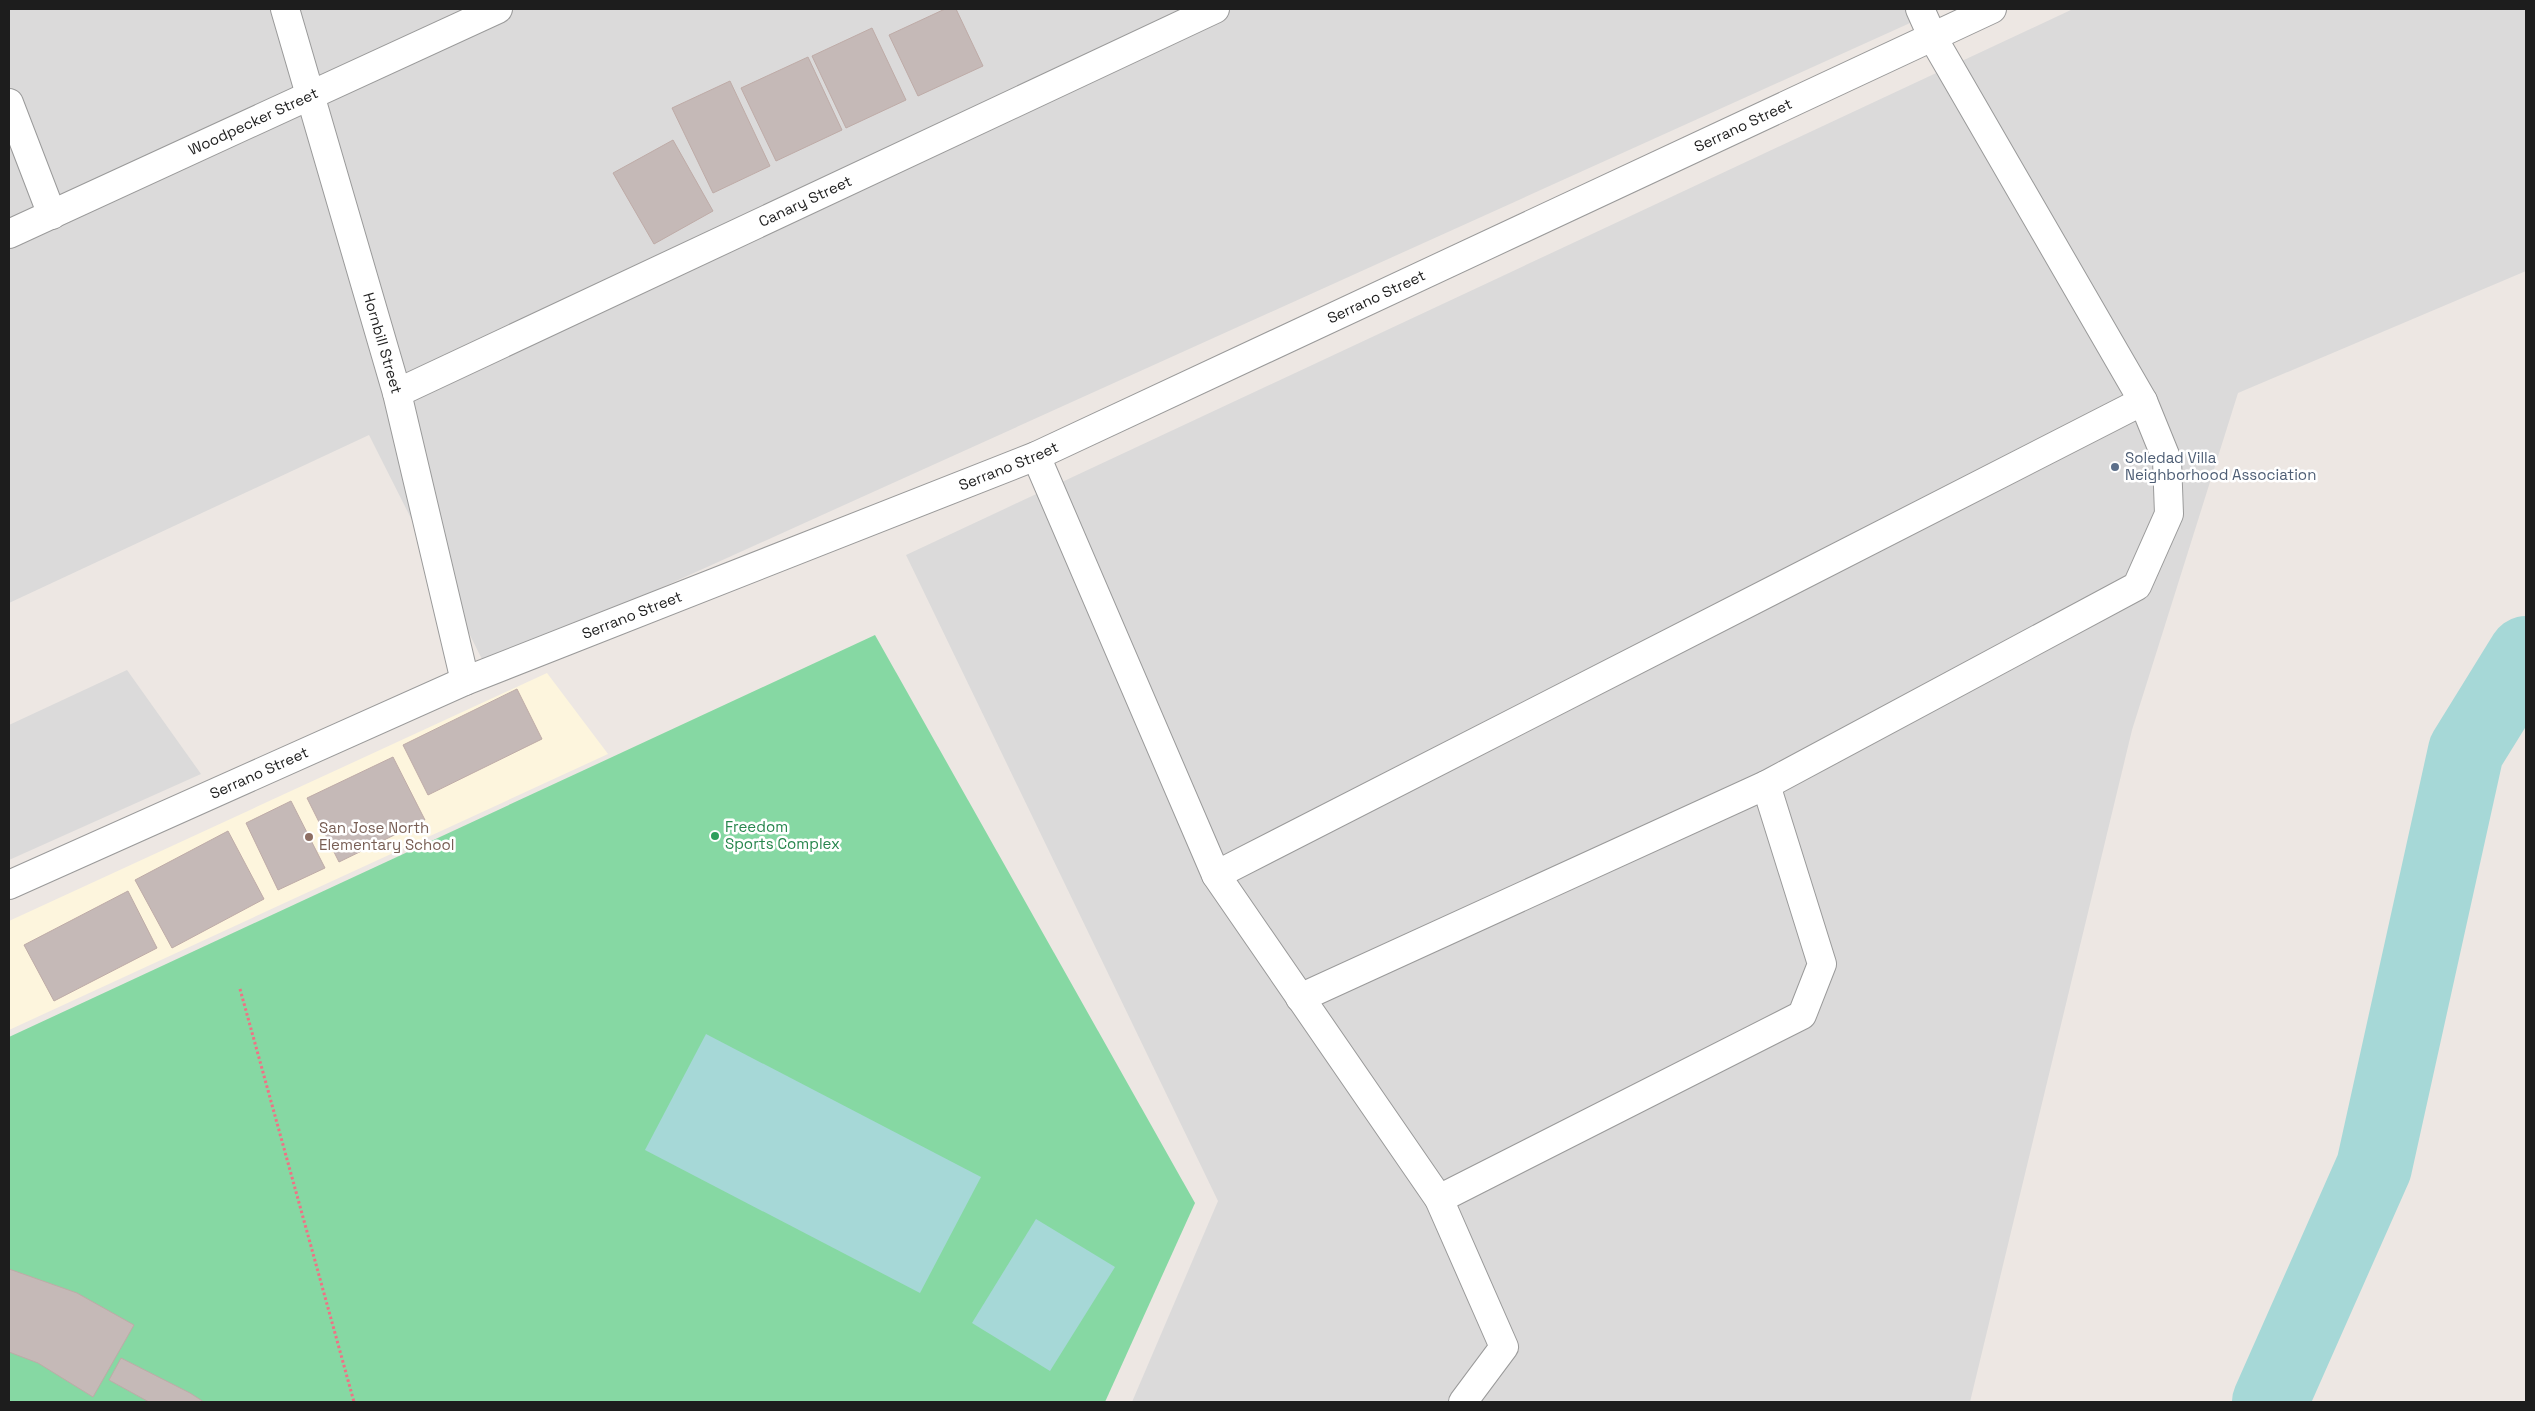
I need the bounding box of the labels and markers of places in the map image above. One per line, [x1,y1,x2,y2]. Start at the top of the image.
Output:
place label: Soledad Villa Neighborhood Association [2125,448,2316,484]
marker: Soledad Villa Neighborhood Association [2109,461,2121,473]
place label: Freedom Sports Complex [725,817,840,853]
place label: San Jose North Elementary School [319,818,455,854]
marker: Freedom Sports Complex [709,830,721,842]
marker: San Jose North Elementary School [303,831,315,843]

